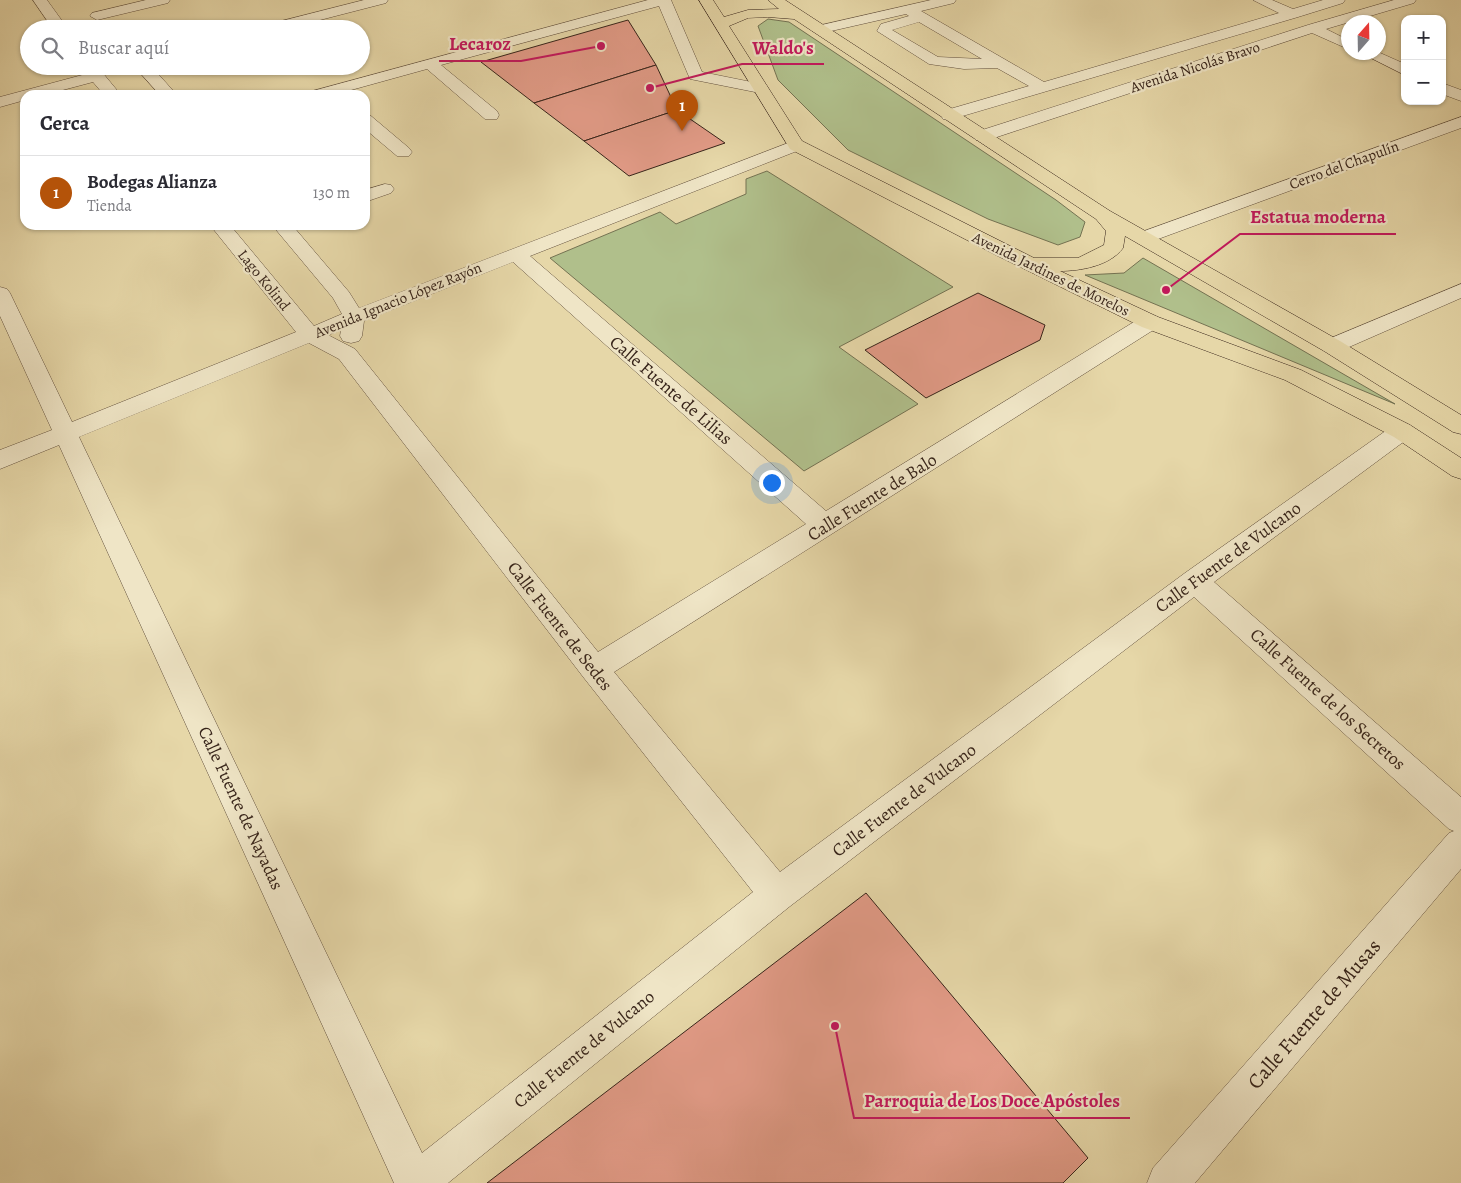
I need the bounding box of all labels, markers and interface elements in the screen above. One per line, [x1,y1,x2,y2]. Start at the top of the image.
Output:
north arrow [1341,15,1386,60]
map controls [1401,15,1446,105]
button: + [1401,15,1446,60]
search box [20,20,370,75]
callout: Lecaroz [439,27,521,61]
callout: Waldo's [742,30,824,64]
text: Lecaroz [449,31,511,57]
icon: search [38,34,66,62]
text: Buscar aquí [78,35,169,61]
text: Waldo's [751,35,814,61]
street label: Avenida Nicolás Bravo [1127,37,1262,98]
button: − [1401,60,1446,105]
pin: 1 [666,90,698,131]
text: Cerca [40,109,90,137]
street label: Cerro del Chapulín [1286,136,1402,194]
text: Bodegas Alianza [87,169,217,195]
text: 1 [53,182,59,204]
text: 130 m [313,182,350,204]
text: Tienda [87,195,132,217]
callout: Estatua moderna [1240,200,1396,234]
text: Estatua moderna [1250,204,1387,230]
street label: Avenida Jardines de Morelos [968,227,1133,321]
street label: Lago Kolind [233,245,295,315]
street label: Avenida Ignacio López Rayón [311,257,484,343]
street label: Calle Fuente de Lilias [605,330,737,450]
street label: Calle Fuente de Balo [803,448,941,546]
your location [759,470,785,496]
street label: Calle Fuente de Vulcano [1150,496,1306,618]
street label: Calle Fuente de Sedes [502,556,618,696]
street label: Calle Fuente de los Secretos [1245,623,1411,775]
street label: Calle Fuente de Nayadas [193,722,289,894]
street label: Calle Fuente de Vulcano [827,738,981,862]
street label: Calle Fuente de Musas [1241,933,1387,1095]
street label: Calle Fuente de Vulcano [509,985,660,1113]
callout: Parroquia de Los Doce Apóstoles [854,1084,1130,1118]
text: Parroquia de Los Doce Apóstoles [864,1088,1120,1114]

